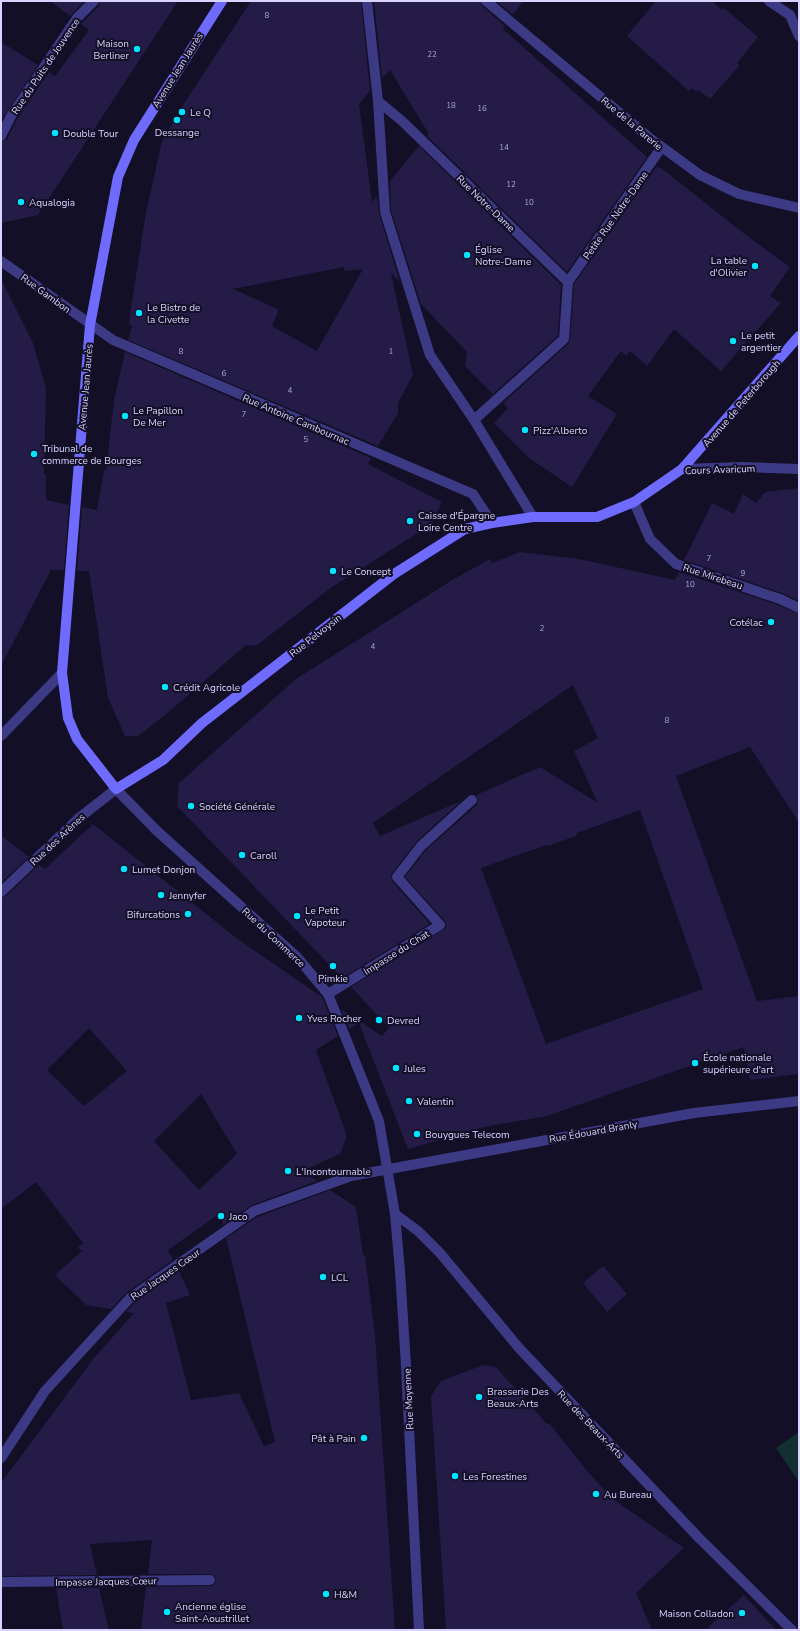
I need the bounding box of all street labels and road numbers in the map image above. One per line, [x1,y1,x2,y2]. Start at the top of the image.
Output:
street label: Rue du Puits de Jouvence [8,16,83,117]
street label: Avenue Jean Jaurès [149,30,207,111]
street label: Rue de la Parerie [598,94,665,154]
street label: Petite Rue Notre-Dame [580,169,652,263]
street label: Rue Notre-Dame [453,172,518,235]
street label: Rue Gambon [18,271,73,317]
street label: Avenue Jean Jaurès [75,343,97,431]
street label: Avenue de Peterborough [700,357,784,450]
street label: Rue Antoine Cambournac [240,391,351,449]
street label: Cours Avaricum [685,462,756,478]
street label: Rue Mirebeau [681,561,744,593]
street label: Rue Pelvoysin [287,611,345,661]
street label: Rue des Arènes [27,810,88,869]
street label: Rue du Commerce [239,905,308,971]
street label: Impasse du Chat [361,927,432,979]
street label: Rue Édouard Branly [548,1117,639,1147]
street label: Rue Jacques Cœur [128,1245,204,1304]
street label: Rue Moyenne [400,1368,418,1430]
street label: Rue des Beaux-Arts [554,1387,627,1462]
street label: Impasse Jacques Cœur [55,1574,157,1590]

